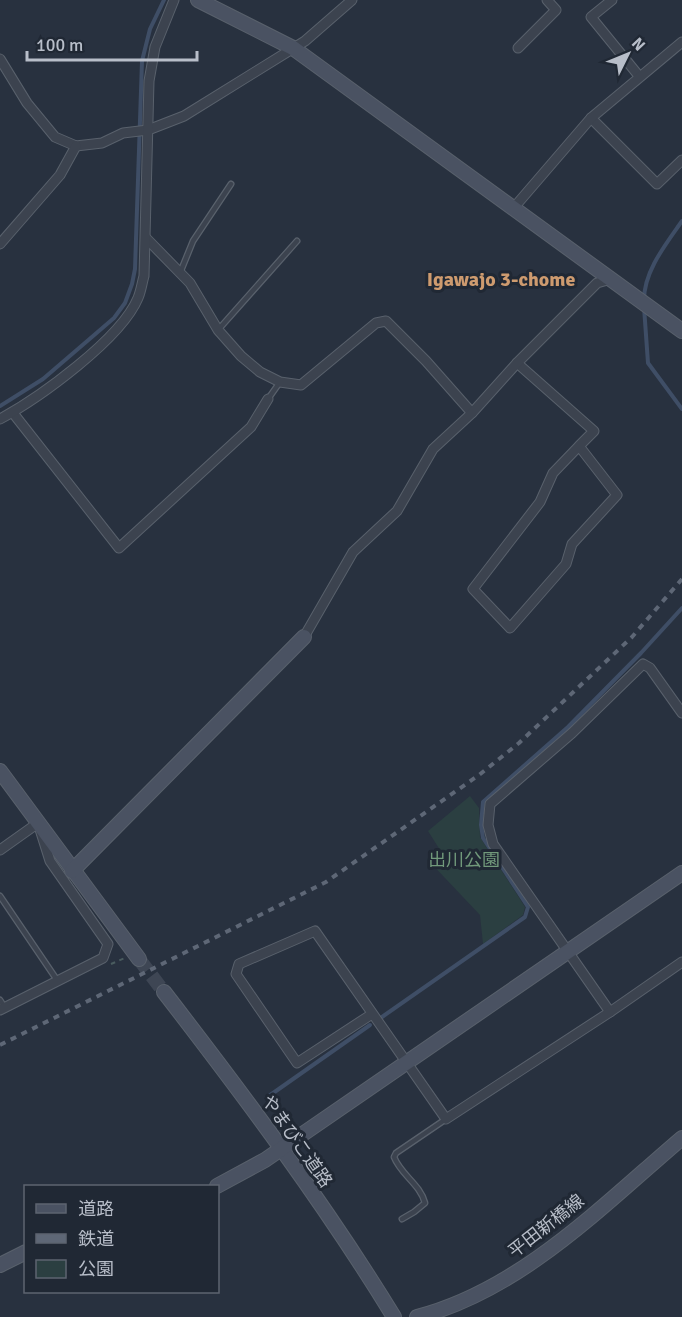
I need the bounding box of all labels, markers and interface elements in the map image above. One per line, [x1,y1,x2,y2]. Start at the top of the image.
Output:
scale bar [27,24,196,62]
north arrow [598,24,658,84]
text: 100 m [36,34,83,56]
text: N [627,34,649,55]
district label: Igawajo 3-chome [427,267,575,292]
park label: 出川公園 [428,849,500,871]
street label: やまびこ道路 [257,1090,337,1192]
legend [24,1185,219,1293]
street label: 平田新橋線 [504,1190,588,1262]
text: 道路 [78,1198,114,1220]
text: 鉄道 [78,1228,114,1250]
text: 公園 [78,1258,114,1280]

